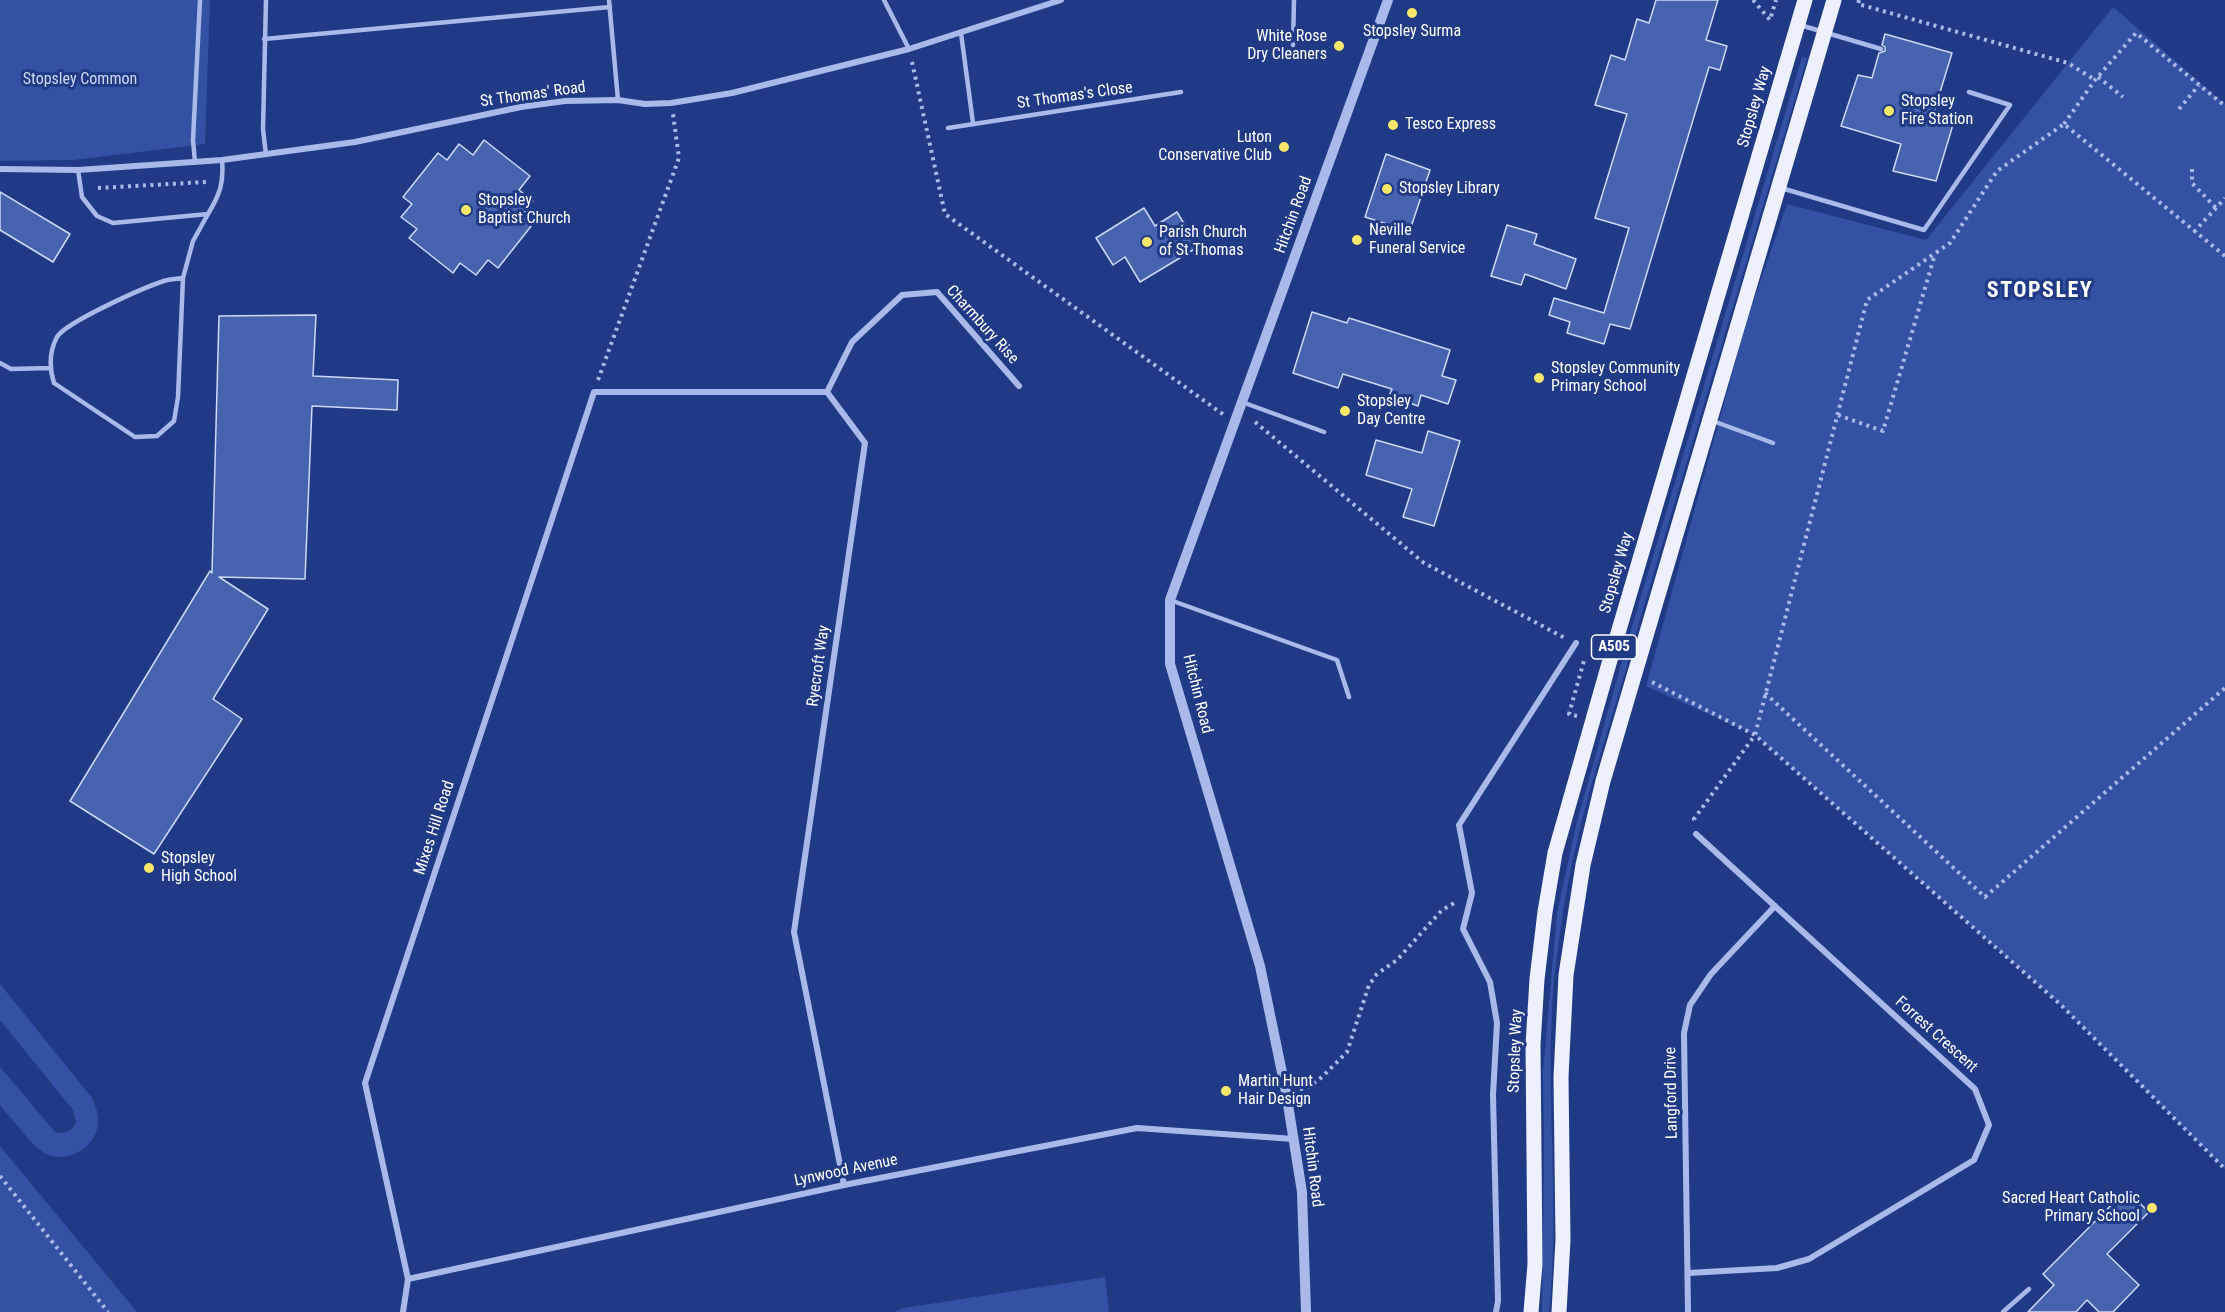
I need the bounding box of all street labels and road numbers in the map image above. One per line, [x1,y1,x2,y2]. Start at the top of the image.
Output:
street label: Stopsley Way [1734,64,1776,150]
street label: St Thomas' Road [479,78,587,112]
street label: St Thomas's Close [1016,78,1134,114]
street label: Hitchin Road [1271,174,1317,256]
street label: Charmbury Rise [942,282,1022,368]
street label: Stopsley Way [1596,530,1638,616]
street label: Ryecroft Way [804,624,834,708]
road number: A505 [1592,635,1636,659]
street label: Hitchin Road [1178,653,1216,735]
street label: Mixes Hill Road [411,779,459,877]
street label: Forrest Crescent [1891,993,1981,1077]
street label: Stopsley Way [1505,1009,1527,1093]
street label: Langford Drive [1662,1047,1682,1139]
street label: Hitchin Road [1298,1126,1326,1208]
street label: Lynwood Avenue [793,1151,899,1191]

